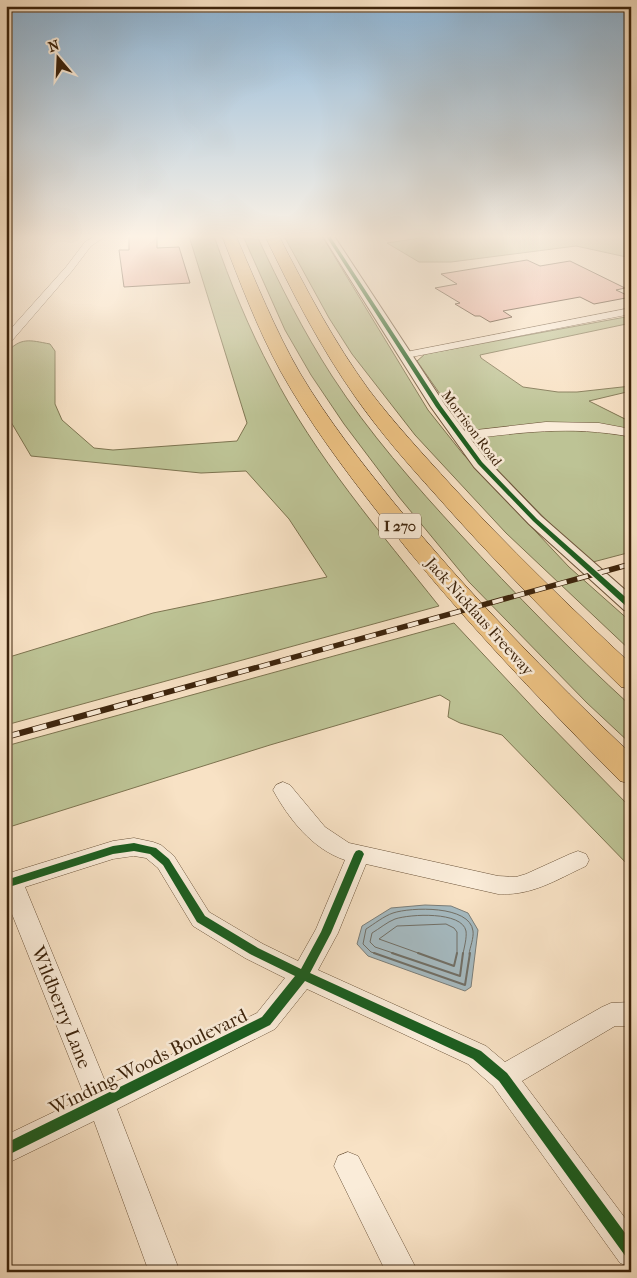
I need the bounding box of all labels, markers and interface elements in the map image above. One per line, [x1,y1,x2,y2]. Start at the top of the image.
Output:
north arrow [32,32,82,82]
text: N [46,36,62,56]
street label: Morrison Road [438,387,506,470]
road number: I 270 [379,514,421,538]
street label: Jack Nicklaus Freeway [420,552,538,680]
street label: Wildberry Lane [26,942,96,1072]
street label: Winding Woods Boulevard [45,1004,252,1120]

